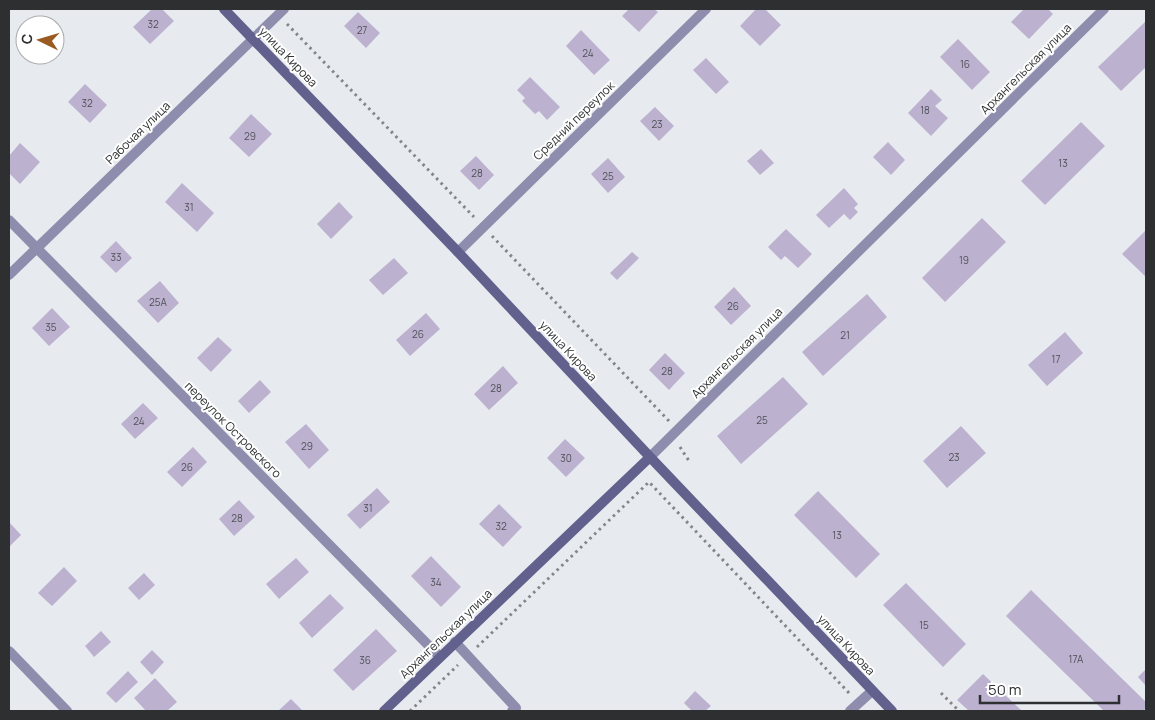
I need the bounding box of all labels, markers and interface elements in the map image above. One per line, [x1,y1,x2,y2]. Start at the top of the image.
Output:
north arrow [15,15,65,65]
house number: 32 [147,17,159,31]
street label: Архангельская улица [976,19,1075,118]
street label: улица Кирова [255,23,321,90]
house number: 27 [357,23,367,37]
text: С [17,33,36,45]
house number: 24 [582,46,594,60]
house number: 16 [960,57,970,71]
street label: Средний переулок [529,77,619,164]
house number: 32 [81,96,93,110]
street label: Рабочая улица [101,97,174,168]
house number: 18 [920,103,930,117]
house number: 23 [651,117,663,131]
house number: 29 [244,129,256,143]
house number: 13 [1058,156,1068,170]
house number: 28 [471,166,483,180]
house number: 25 [602,169,614,183]
house number: 31 [184,200,194,214]
house number: 33 [110,250,122,264]
house number: 19 [959,253,969,267]
house number: 25А [149,295,168,309]
house number: 26 [727,299,739,313]
street label: Архангельская улица [687,303,786,402]
street label: улица Кирова [536,317,601,385]
house number: 35 [45,320,57,334]
house number: 26 [412,327,424,341]
house number: 21 [840,328,850,342]
house number: 17 [1052,352,1060,366]
house number: 28 [661,364,673,378]
street label: переулок Островского [181,378,285,482]
house number: 28 [490,381,502,395]
house number: 25 [756,413,768,427]
house number: 24 [133,414,145,428]
house number: 29 [301,439,313,453]
house number: 23 [948,450,960,464]
house number: 30 [560,451,572,465]
house number: 26 [181,460,193,474]
house number: 31 [363,501,373,515]
house number: 28 [231,511,243,525]
house number: 32 [495,519,507,533]
house number: 13 [832,528,842,542]
house number: 34 [430,575,442,589]
street label: Архангельская улица [396,585,496,682]
street label: улица Кирова [814,611,879,679]
house number: 15 [919,618,929,632]
house number: 17А [1069,652,1084,666]
house number: 36 [359,653,371,667]
scale bar [980,672,1119,704]
text: 50 m [988,679,1022,700]

